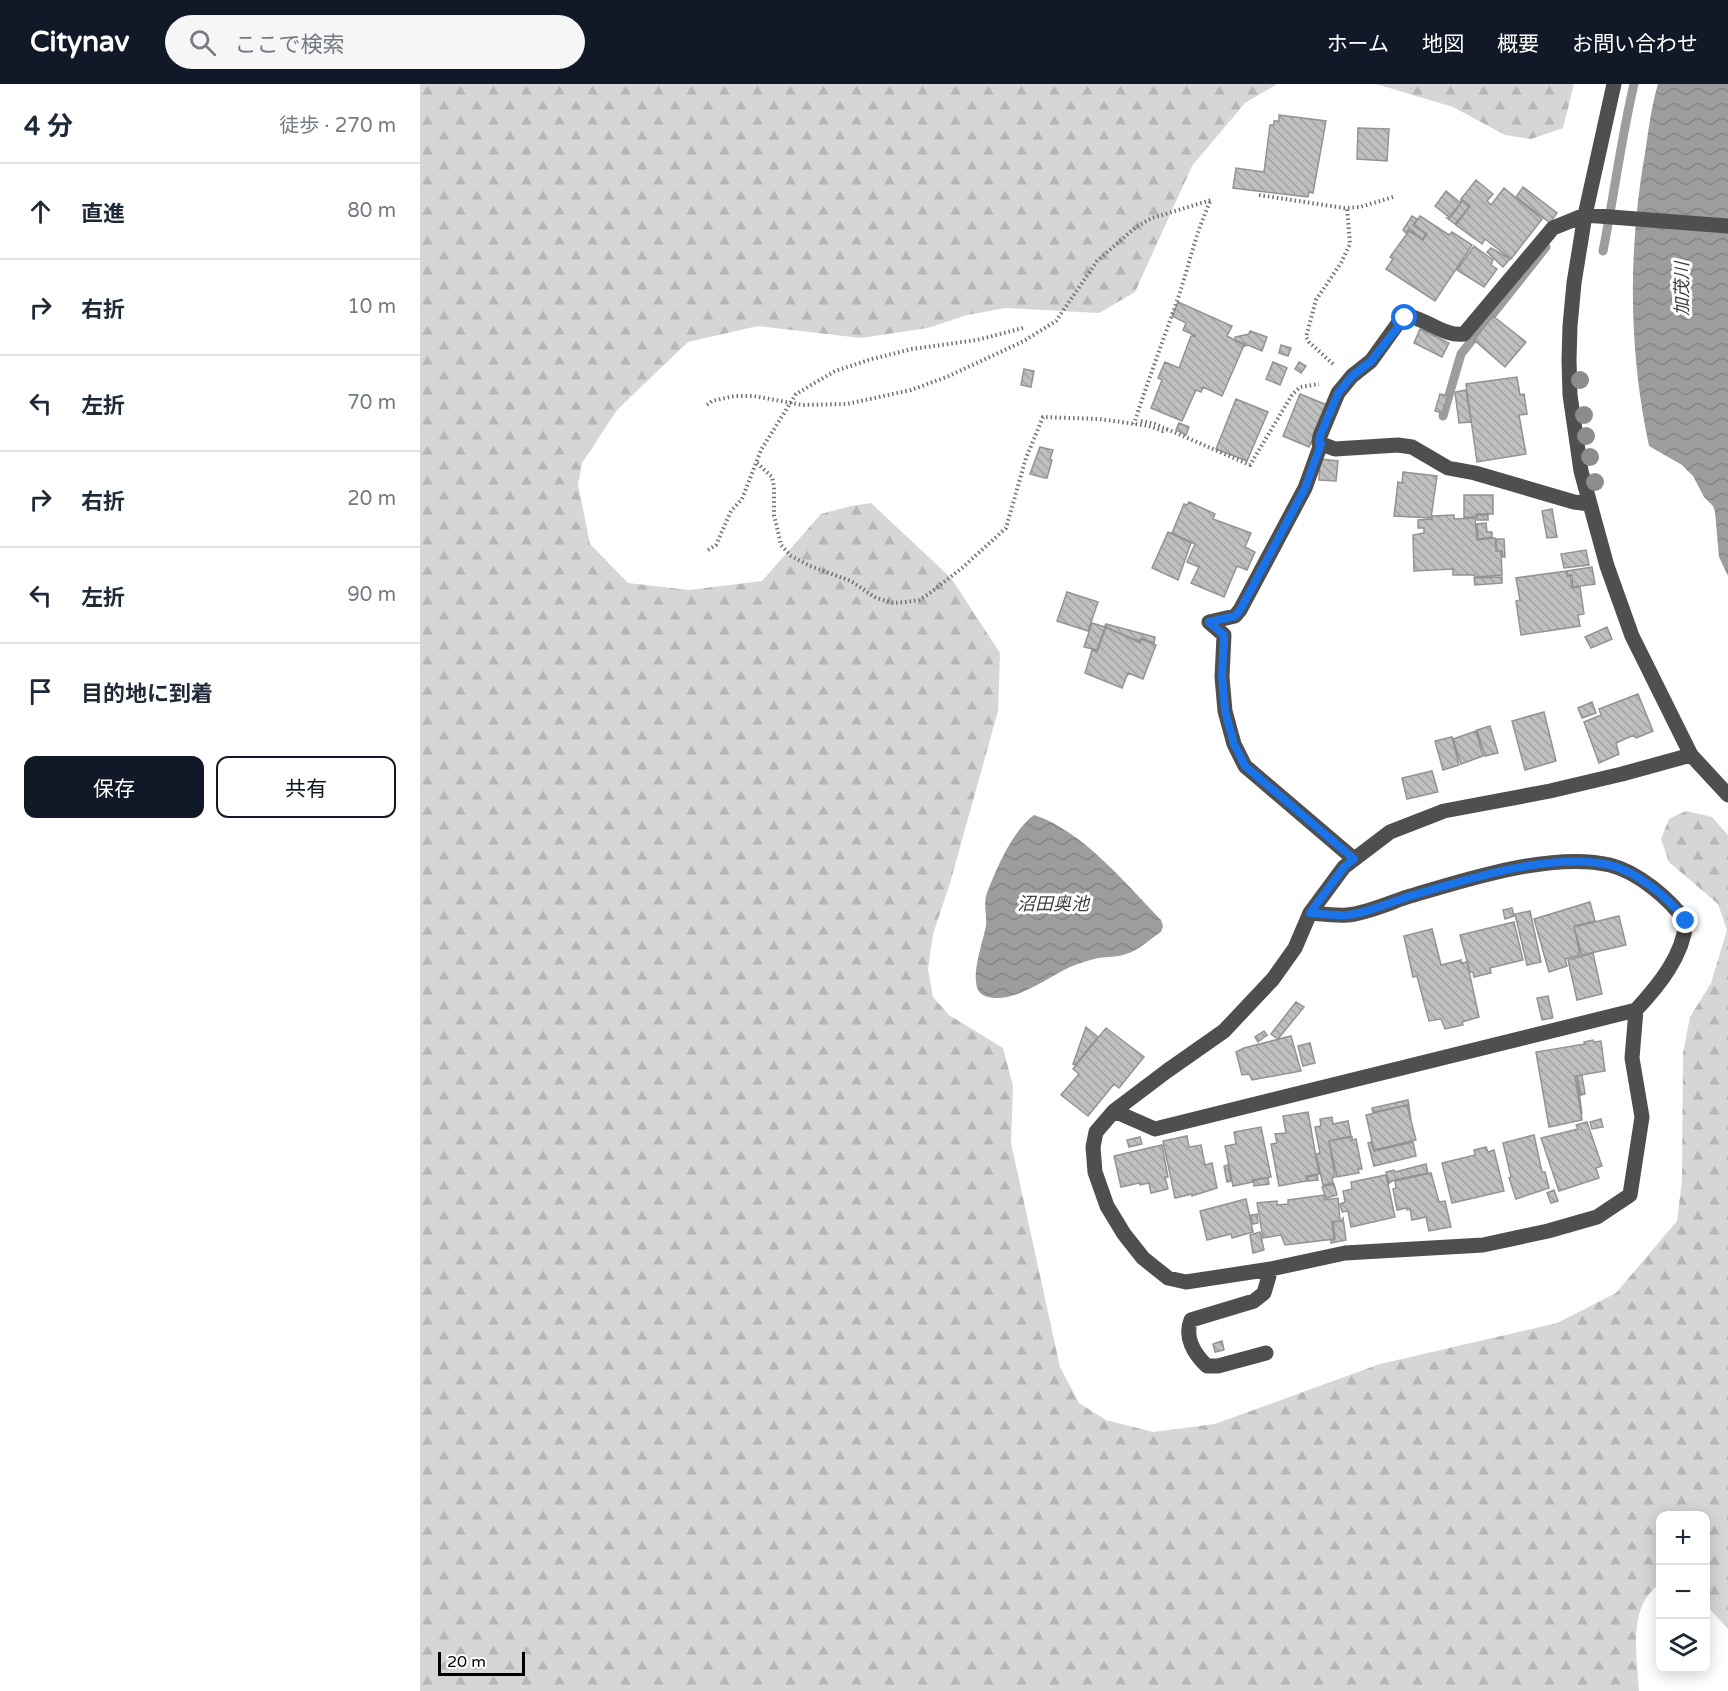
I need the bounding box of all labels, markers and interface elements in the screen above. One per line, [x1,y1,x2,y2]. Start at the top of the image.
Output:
search box [165,15,585,69]
text: Citynav [30,25,129,59]
icon: search [186,26,219,59]
text: ここで検索 [234,32,344,58]
text: ホーム [1327,32,1389,57]
text: 地図 [1422,32,1464,57]
text: 概要 [1497,32,1539,57]
text: お問い合わせ [1572,32,1698,57]
text: 4 分 [24,111,73,142]
text: 徒歩 · 270 m [279,114,396,138]
icon: ahead [24,195,57,228]
text: 80 m [347,199,396,223]
text: 直進 [81,201,125,227]
water label: 加茂川 [1671,260,1693,316]
icon: right [24,291,57,324]
text: 10 m [347,295,396,319]
text: 右折 [81,297,125,323]
route start [1391,304,1417,330]
icon: left [24,387,57,420]
text: 70 m [347,391,396,415]
text: 左折 [81,393,125,419]
icon: right [24,483,57,516]
text: 20 m [347,487,396,511]
text: 右折 [81,489,125,515]
icon: left [24,579,57,612]
text: 90 m [347,583,396,607]
text: 左折 [81,585,125,611]
icon: arrive [24,675,57,708]
text: 目的地に到着 [81,681,213,707]
button: 保存 [24,756,204,818]
button: 共有 [216,756,396,818]
water label: 沼田奥池 [1017,893,1091,915]
route end [1672,907,1698,933]
map controls [1656,1511,1710,1673]
button: + [1656,1511,1710,1565]
button: − [1656,1565,1710,1619]
button: layers [1656,1619,1710,1673]
scale bar [438,1649,525,1676]
text: 20 m [447,1652,486,1672]

